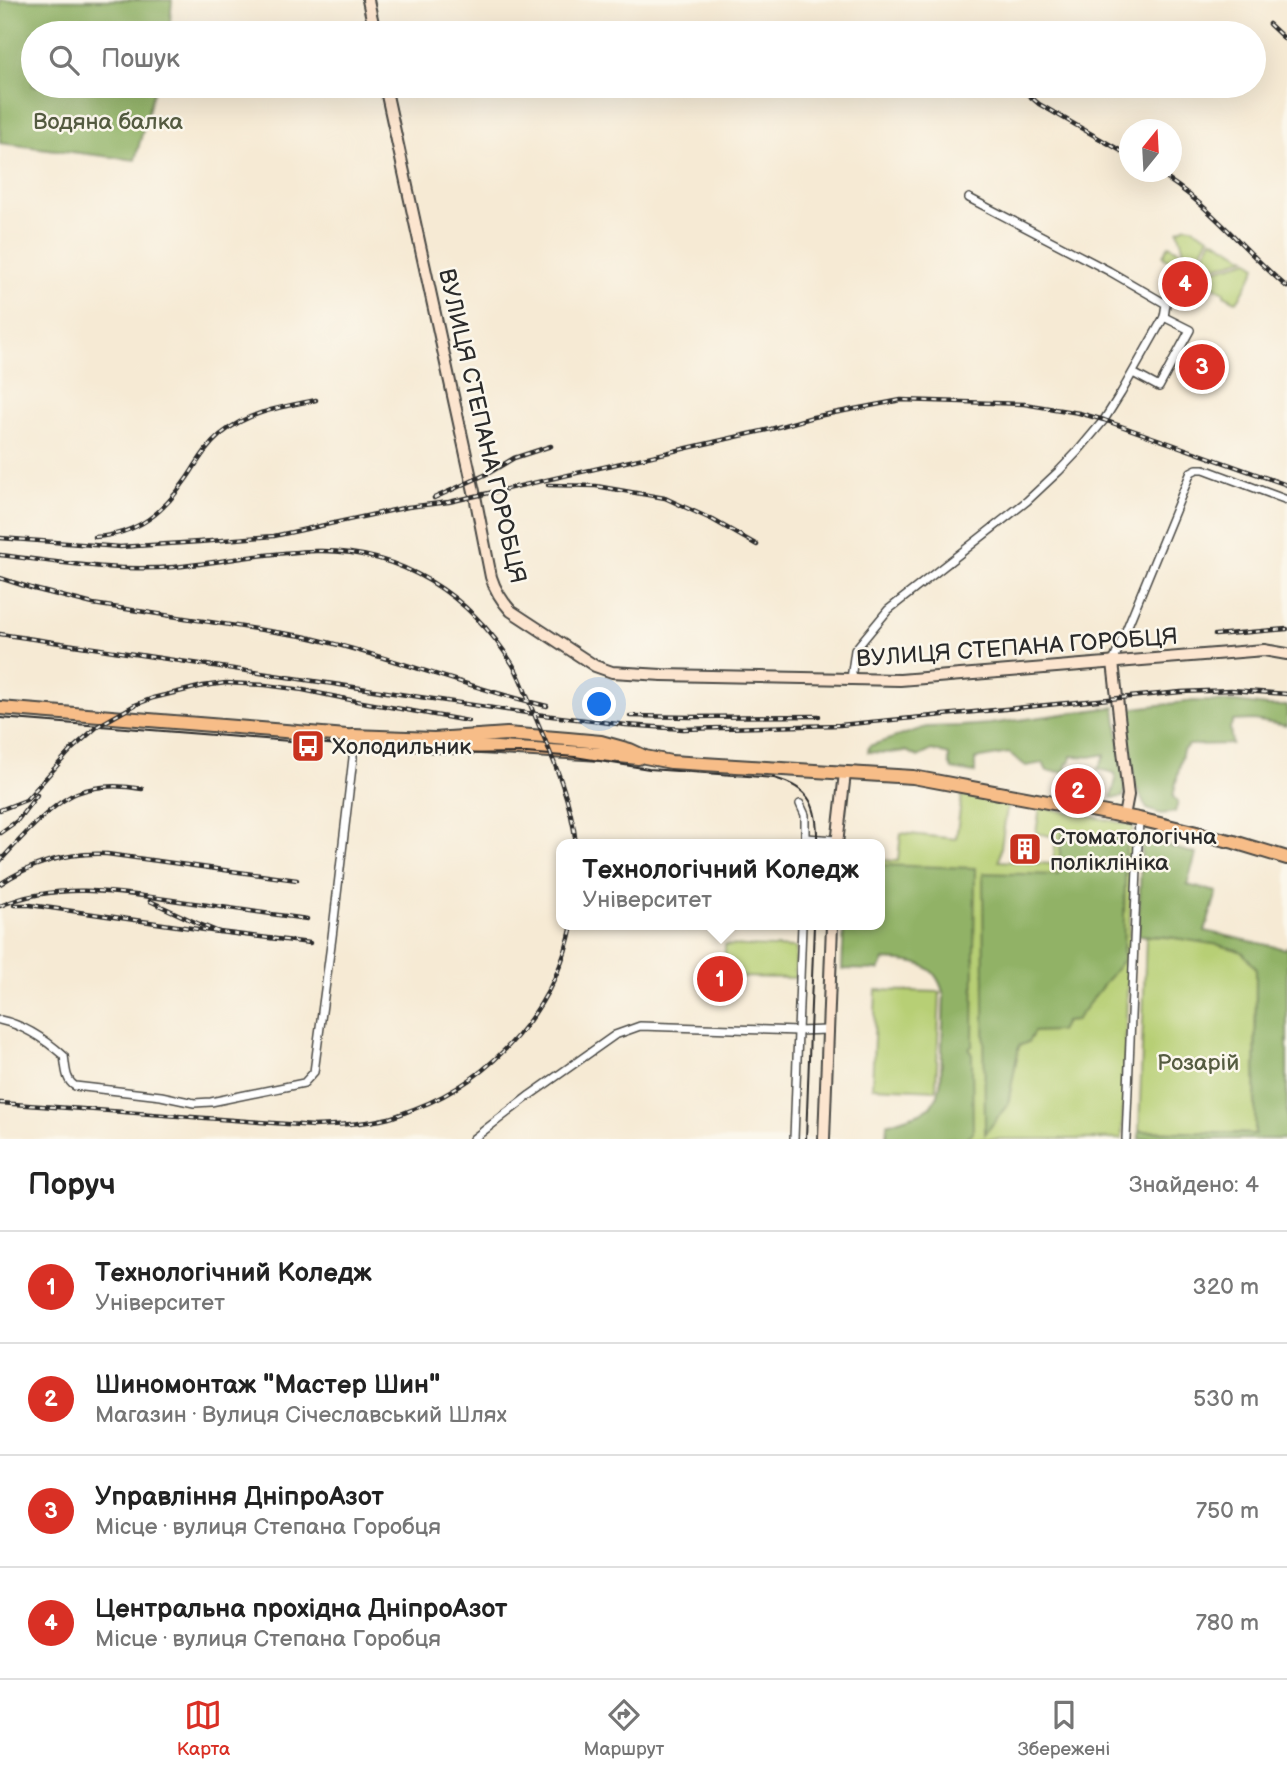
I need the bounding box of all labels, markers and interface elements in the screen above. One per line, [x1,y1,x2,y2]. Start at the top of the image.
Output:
search box [21,21,1266,98]
icon: search [45,41,83,79]
text: Пошук [101,44,180,75]
park label: Водяна балка [33,108,184,136]
north arrow [1119,119,1182,182]
pin: 4 [1162,258,1208,310]
street label: ВУЛИЦЯ СТЕПАНА ГОРОБЦЯ [432,266,532,586]
pin: 3 [1179,341,1225,393]
street label: ВУЛИЦЯ СТЕПАНА ГОРОБЦЯ [855,623,1179,673]
your location [582,687,616,721]
bus stop icon: Холодильник [289,727,327,765]
place label: Холодильник [332,733,472,761]
pin: 2 [1055,765,1101,817]
place label: Стоматологічна поліклініка [1050,823,1217,877]
building icon: Стоматологічна поліклініка [1006,830,1044,868]
popup [556,839,885,930]
text: Технологічний Коледж [582,855,859,886]
text: Університет [582,886,712,914]
pin: 1 [697,953,743,1005]
park label: Розарій [1157,1049,1239,1077]
text: Поруч [28,1167,116,1203]
text: Знайдено: 4 [1129,1171,1259,1199]
text: Технологічний Коледж [95,1258,372,1289]
text: 1 [46,1273,56,1301]
text: 320 m [1193,1273,1259,1301]
text: Університет [95,1289,225,1317]
text: Шиномонтаж "Мастер Шин" [95,1370,440,1401]
text: 2 [44,1385,58,1413]
text: 530 m [1193,1385,1259,1413]
text: Магазин · Вулиця Січеславський Шлях [95,1401,507,1429]
text: Управління ДніпроАзот [95,1482,384,1513]
text: 3 [44,1497,58,1525]
text: 750 m [1196,1497,1259,1525]
text: Місце · вулиця Степана Горобця [95,1513,441,1541]
text: Центральна прохідна ДніпроАзот [95,1594,507,1625]
text: 4 [44,1609,58,1637]
text: 780 m [1196,1609,1259,1637]
text: Місце · вулиця Степана Горобця [95,1625,441,1653]
tab: Карта [177,1696,230,1761]
tab: Маршрут [584,1696,664,1761]
tab: Збережені [1018,1696,1110,1761]

